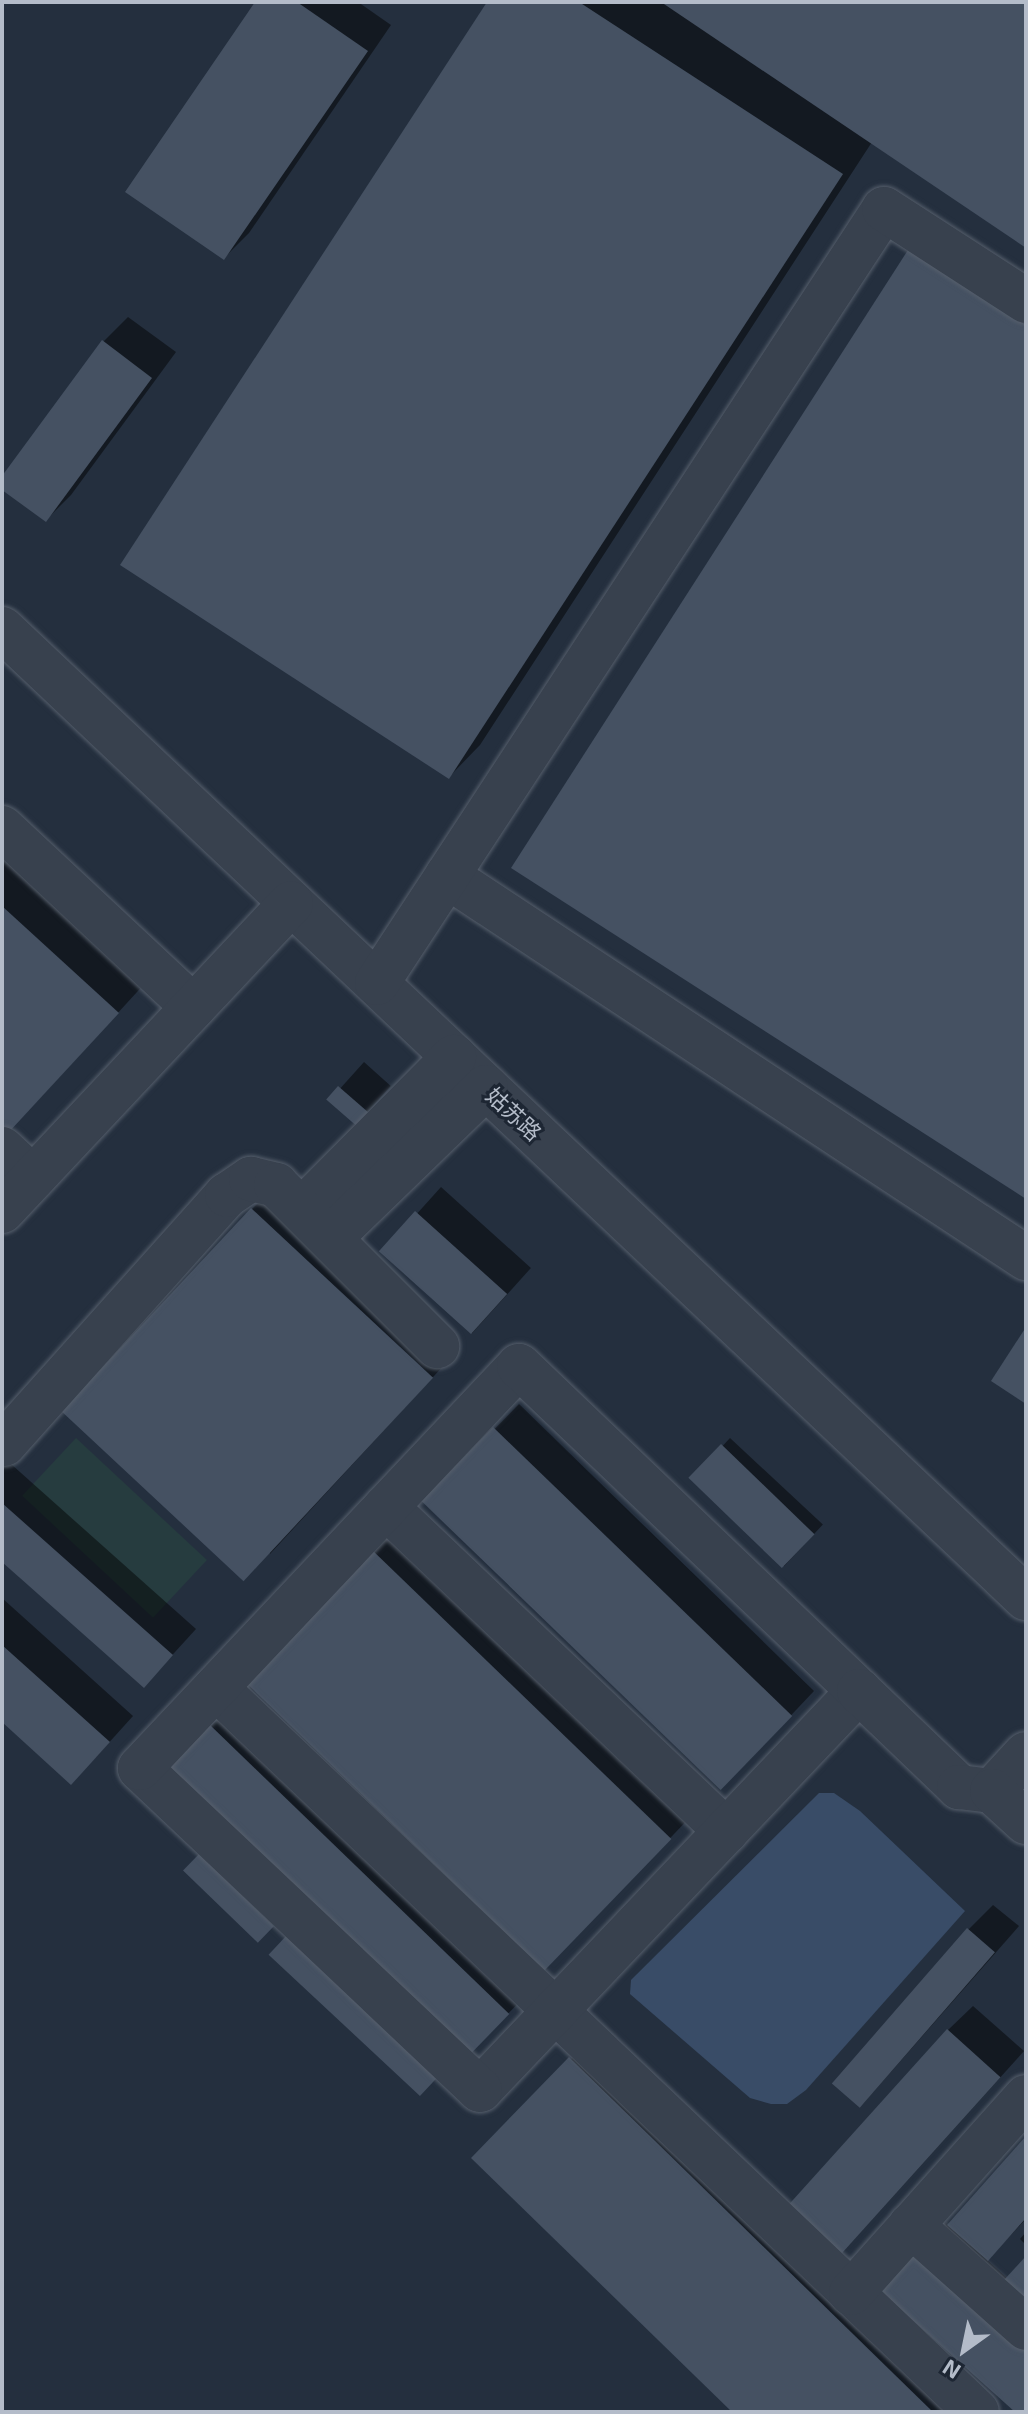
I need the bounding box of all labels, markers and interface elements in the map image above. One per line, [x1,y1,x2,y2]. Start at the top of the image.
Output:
street label: 姑苏路 [481,1082,547,1146]
north arrow [924,2310,1004,2390]
text: N [937,2355,965,2385]

